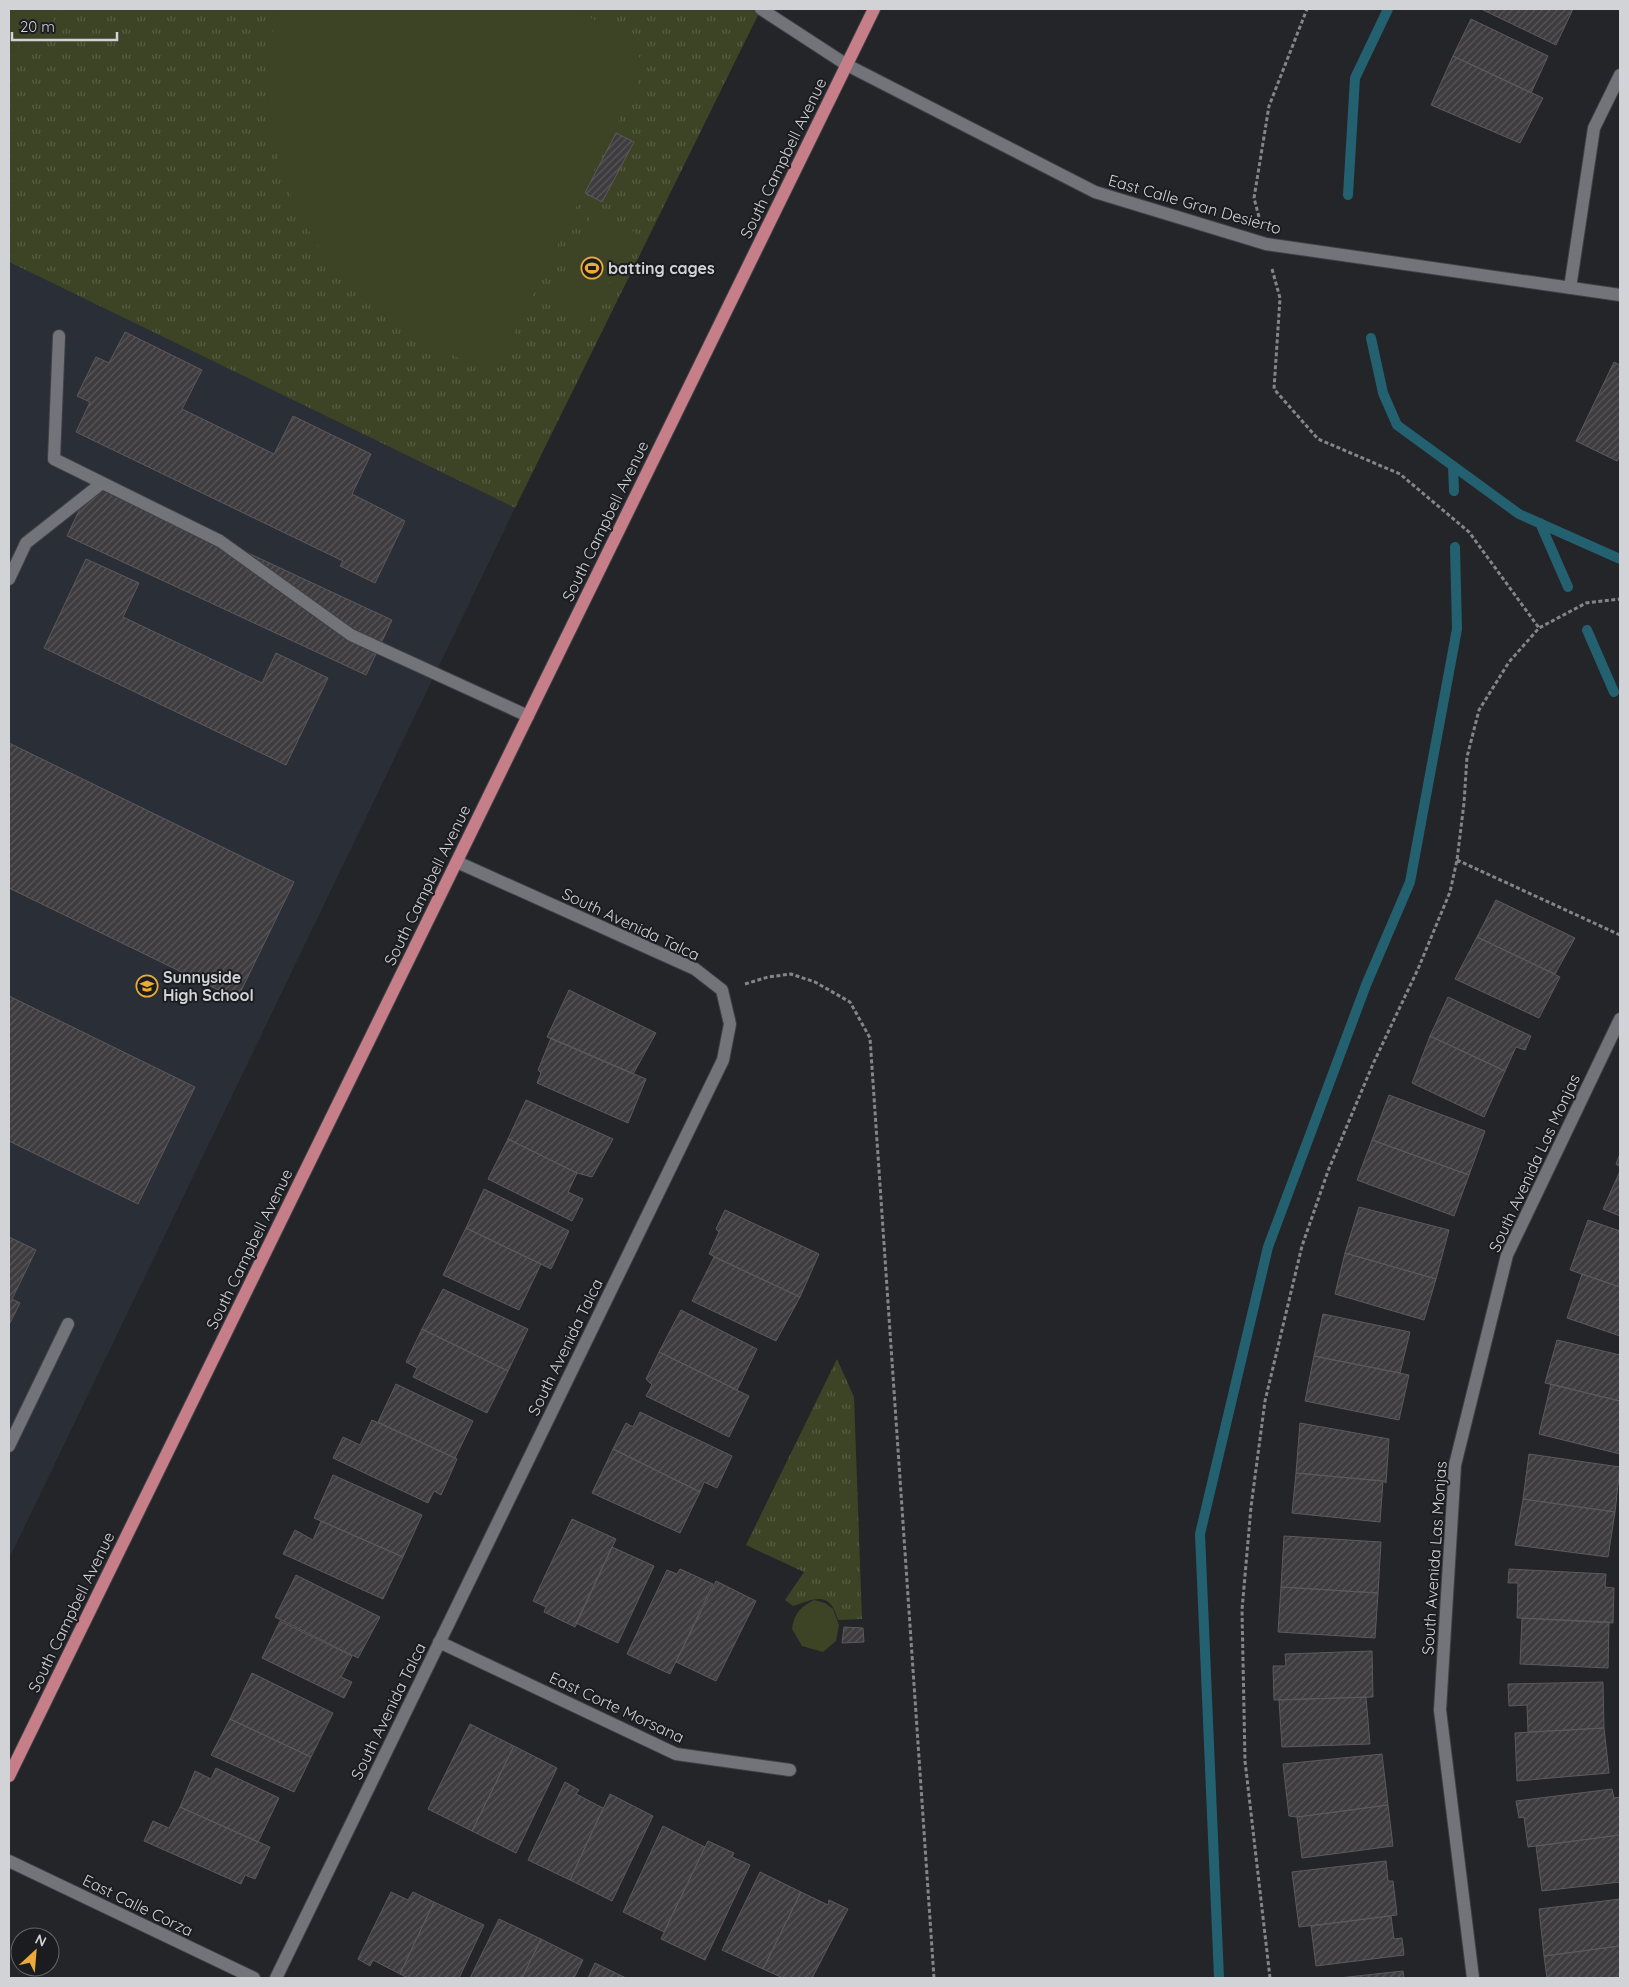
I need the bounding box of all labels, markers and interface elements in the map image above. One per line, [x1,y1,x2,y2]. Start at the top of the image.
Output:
scale bar [12,10,118,42]
text: 20 m [20,17,55,36]
street label: South Campbell Avenue [735,74,831,242]
street label: East Calle Gran Desierto [1106,170,1284,238]
sports icon: batting cages [580,256,604,280]
place label: batting cages [608,258,715,278]
street label: South Campbell Avenue [557,437,653,605]
street label: South Campbell Avenue [379,801,475,969]
street label: South Avenida Talca [559,883,703,965]
place label: Sunnyside High School [163,967,254,1005]
school or university icon: Sunnyside High School [135,974,159,998]
street label: South Avenida Las Monjas [1484,1071,1584,1255]
street label: South Campbell Avenue [201,1165,297,1333]
street label: South Avenida Talca [523,1275,607,1419]
street label: South Avenida Las Monjas [1417,1460,1451,1656]
street label: South Campbell Avenue [23,1528,119,1696]
street label: South Avenida Talca [346,1639,430,1783]
street label: East Corte Morsana [546,1667,688,1747]
street label: East Calle Corza [79,1870,197,1940]
north arrow [10,1927,60,1977]
text: N [32,1930,49,1951]

